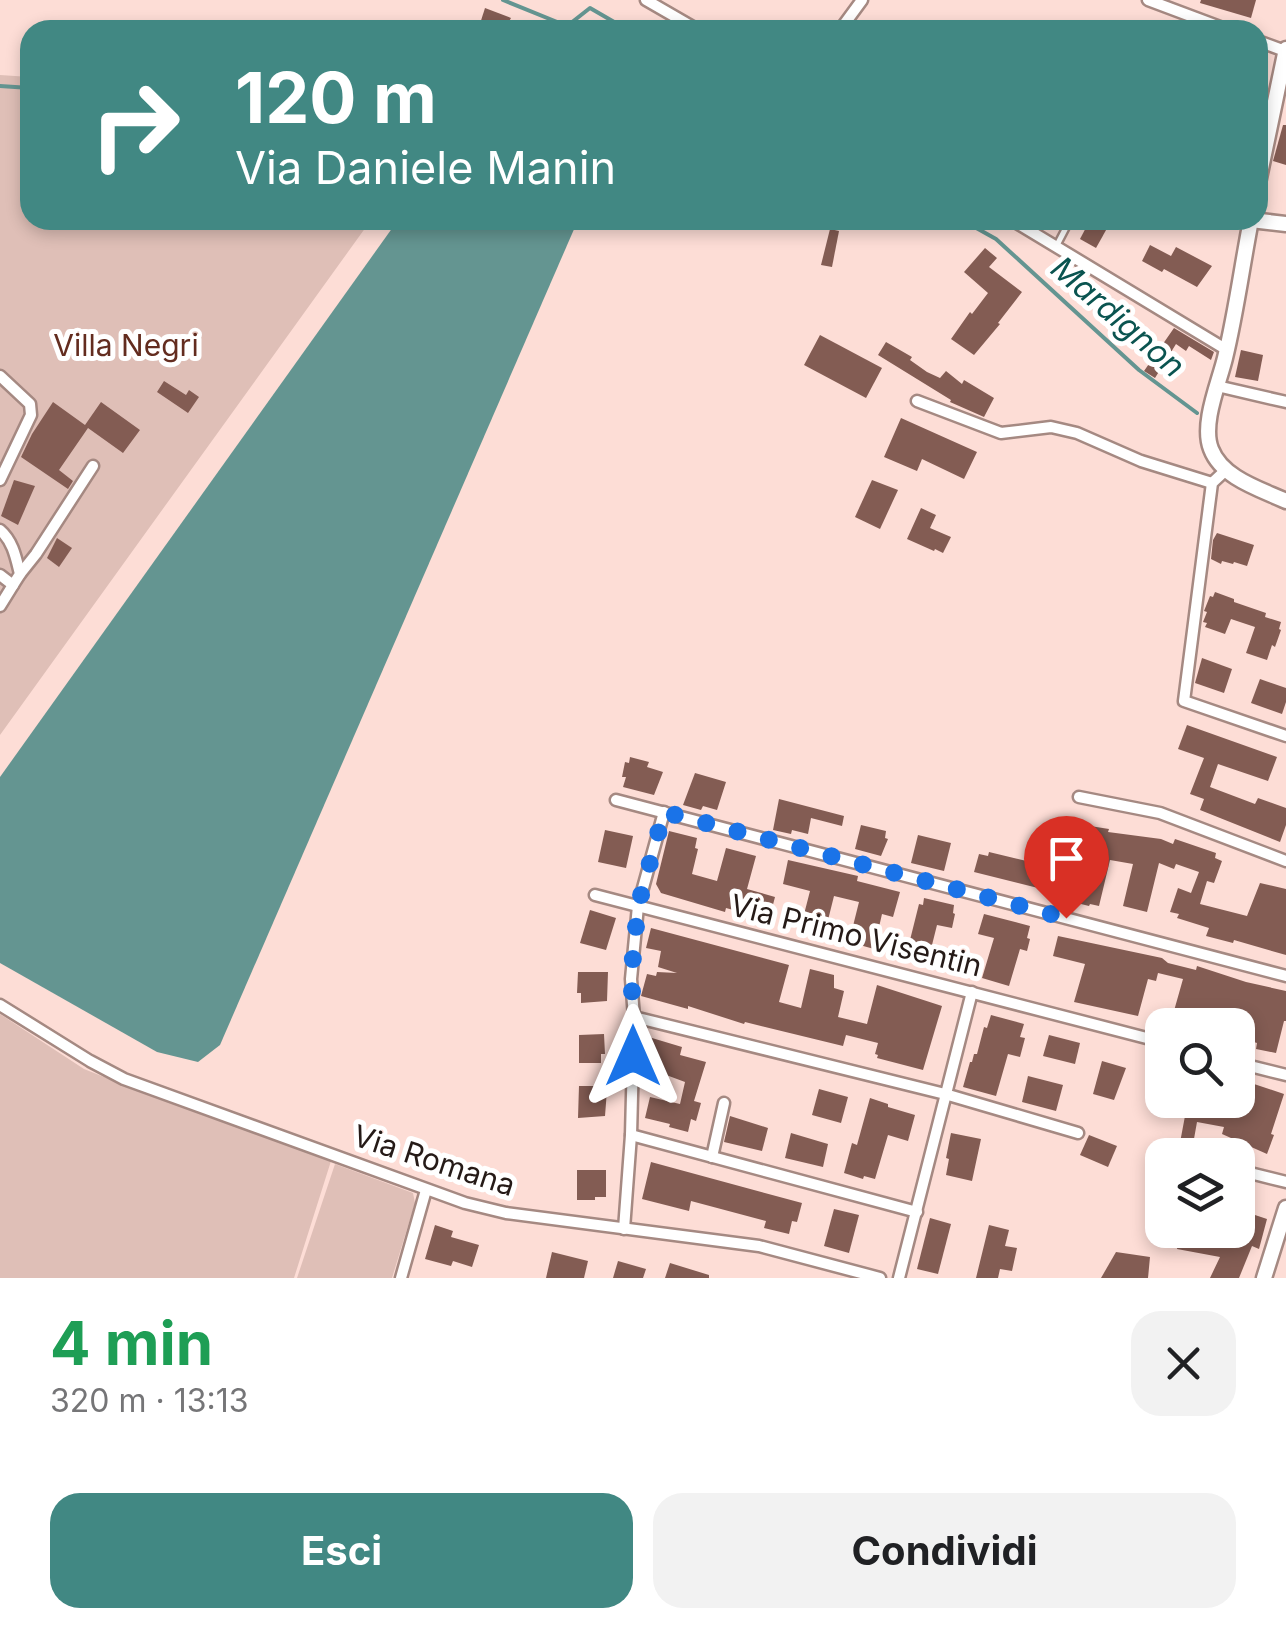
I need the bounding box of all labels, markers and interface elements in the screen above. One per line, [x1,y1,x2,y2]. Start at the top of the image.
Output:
text: 120 m [235,55,437,140]
icon: right [70,60,200,190]
text: Via Daniele Manin [235,140,616,195]
water label: Mardignon [1044,248,1193,385]
park label: Villa Negri [53,327,199,363]
pin [1024,816,1109,919]
icon: arrive [1039,831,1094,886]
street label: Via Primo Visentin [727,886,986,984]
position arrow [581,1004,685,1108]
map controls [1145,1008,1255,1248]
button: search [1145,1008,1255,1118]
street label: Via Romana [349,1117,520,1203]
button: layers [1145,1138,1255,1248]
text: 4 min [50,1307,213,1379]
button: close [1131,1311,1236,1416]
text: 320 m · 13:13 [50,1381,249,1420]
button: Esci [50,1493,633,1608]
button: Condividi [653,1493,1236,1608]

